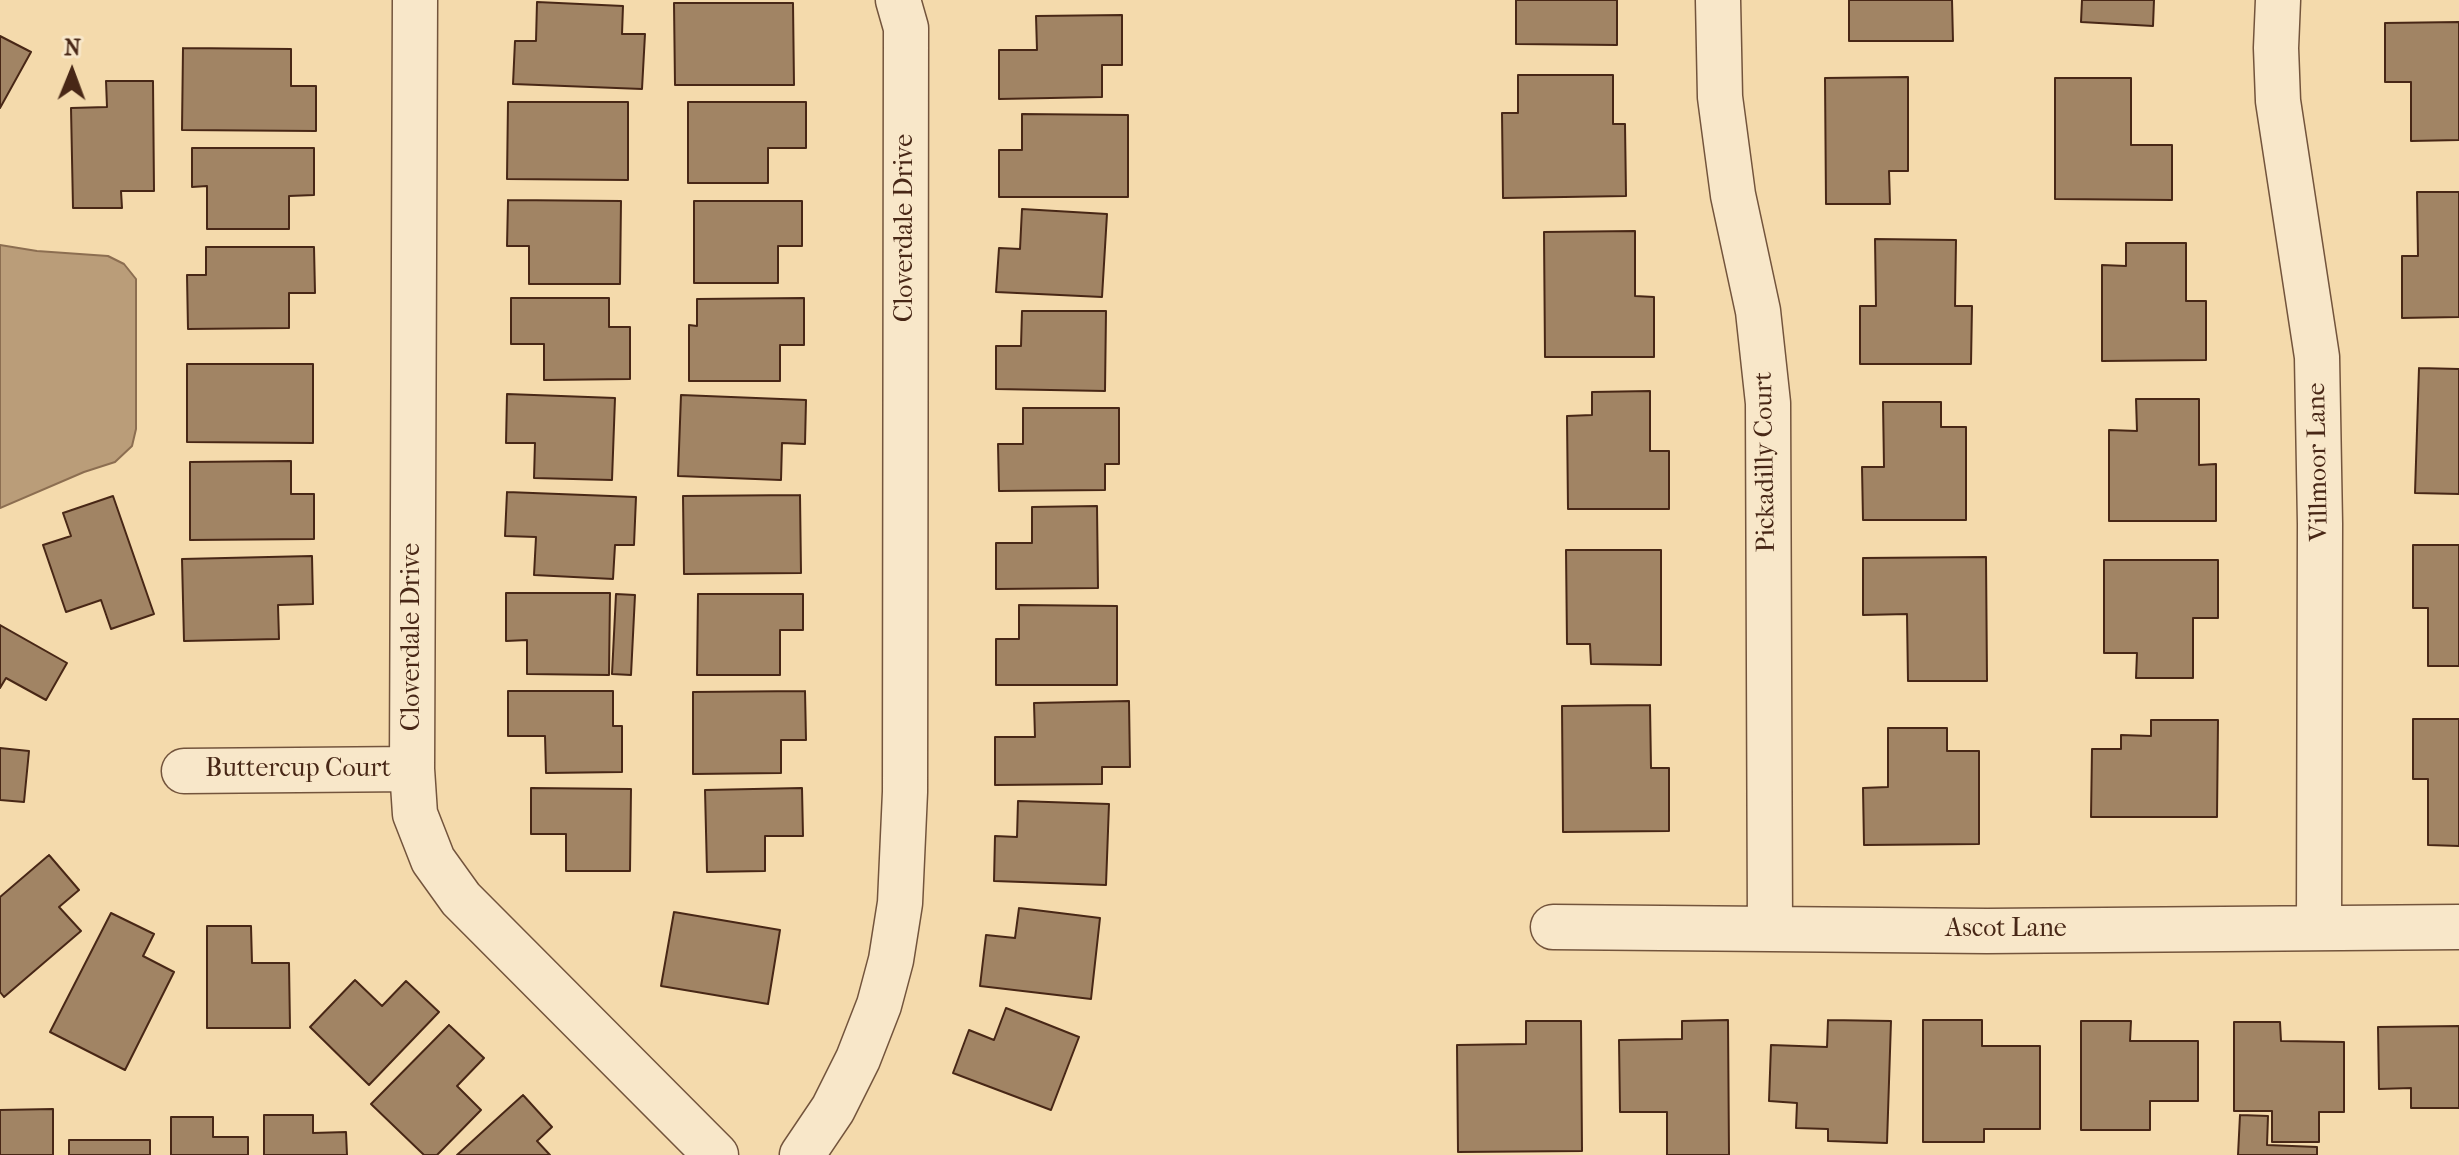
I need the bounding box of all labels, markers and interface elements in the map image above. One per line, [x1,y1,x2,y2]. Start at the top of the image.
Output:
north arrow [32,32,112,112]
text: N [64,35,81,61]
street label: Cloverdale Drive [890,134,922,322]
street label: Pickadilly Court [1749,371,1783,553]
street label: Villmoor Lane [2302,382,2336,542]
street label: Cloverdale Drive [397,543,429,731]
street label: Buttercup Court [205,754,391,786]
street label: Ascot Lane [1945,914,2067,946]

